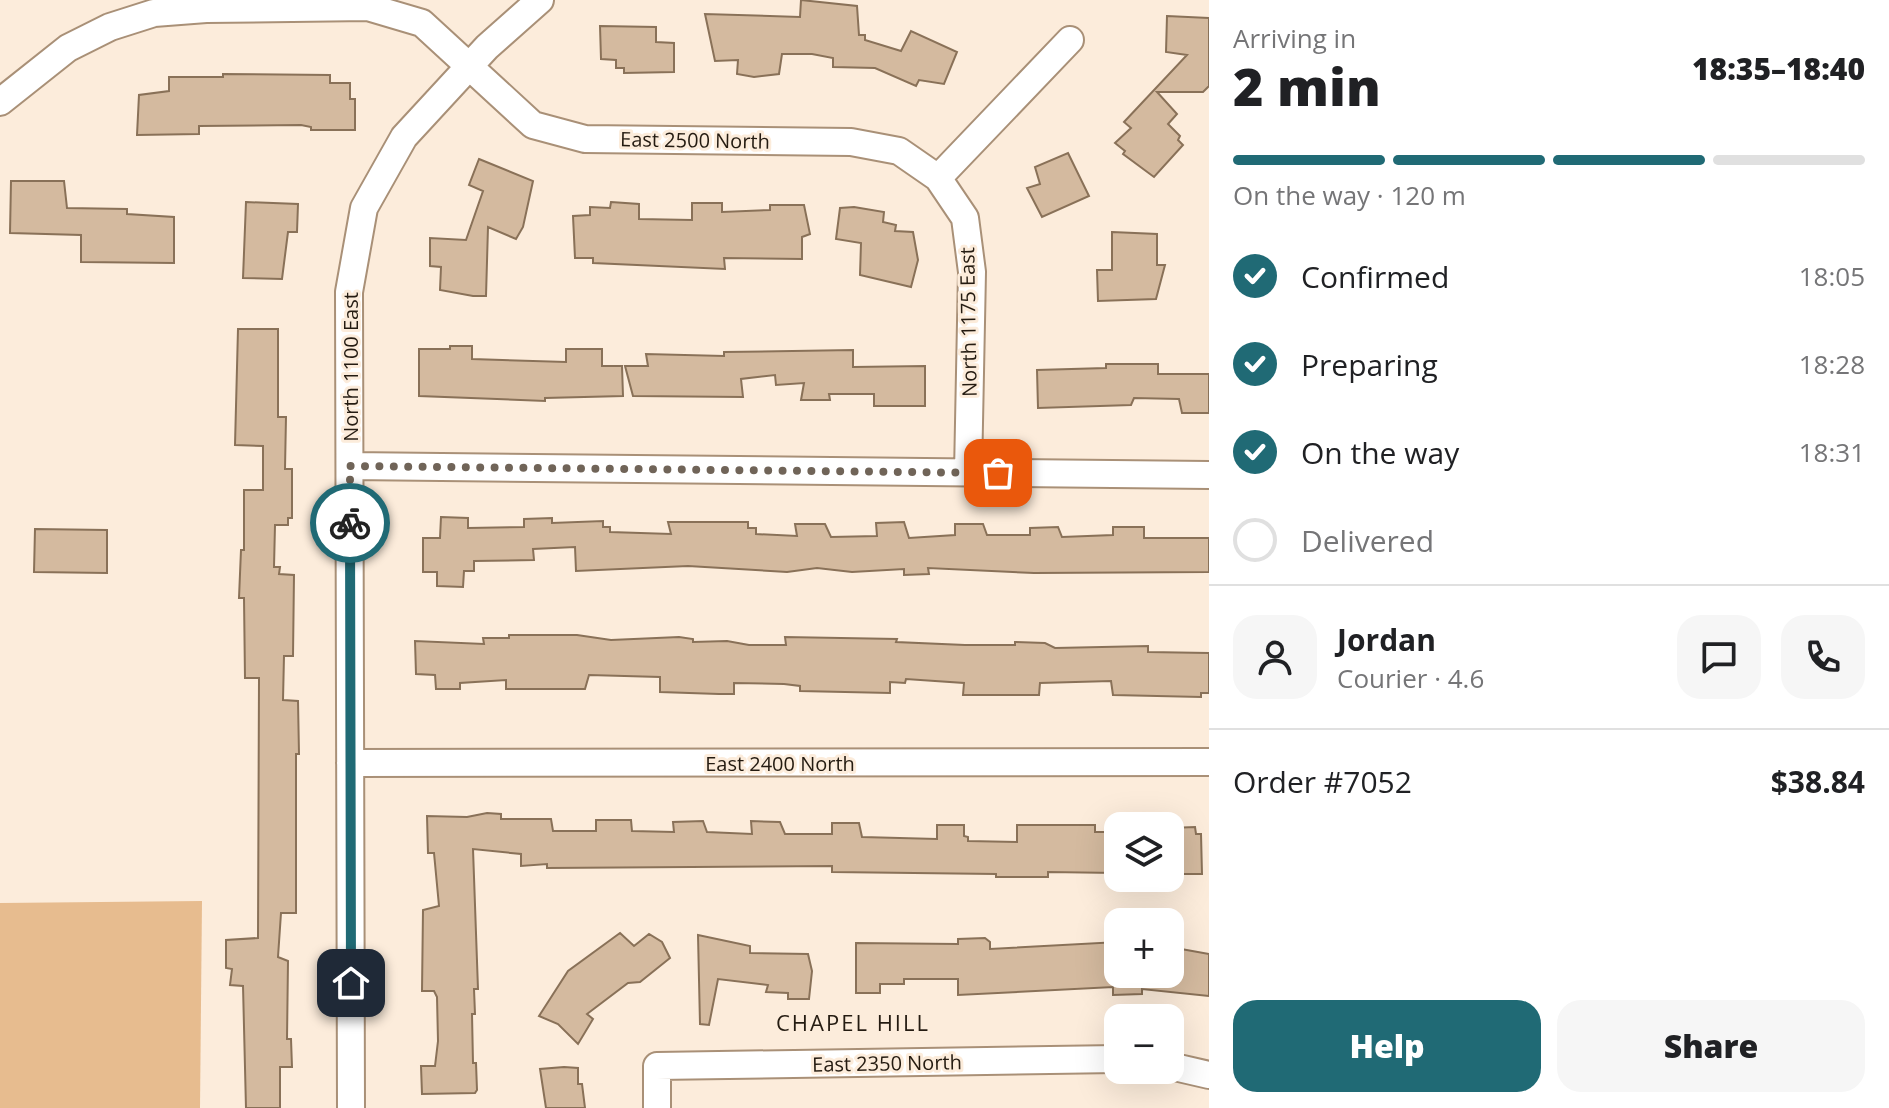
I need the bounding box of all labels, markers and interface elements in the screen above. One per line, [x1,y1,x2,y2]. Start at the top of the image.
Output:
text: Arriving in [1233,20,1356,56]
text: 18:35–18:40 [1692,48,1865,89]
text: 2 min [1233,50,1381,121]
street label: East 2500 North [620,125,770,155]
text: On the way · 120 m [1233,177,1466,213]
street label: North 1175 East [953,247,983,397]
icon: check [1233,254,1277,298]
text: Confirmed [1301,256,1449,297]
text: 18:05 [1799,258,1865,294]
street label: North 1100 East [337,292,364,442]
icon: check [1233,342,1277,386]
text: Preparing [1301,344,1438,385]
text: 18:28 [1799,346,1865,382]
icon: check [1233,430,1277,474]
text: On the way [1301,432,1459,473]
text: 18:31 [1799,434,1865,470]
pin [964,439,1032,507]
icon: bag [976,451,1020,495]
courier [310,483,390,563]
icon: bike [328,501,372,545]
text: Delivered [1301,520,1434,561]
button: person [1233,615,1317,699]
button: chat [1677,615,1761,699]
button: phone [1781,615,1865,699]
text: Jordan [1337,619,1436,660]
text: Courier · 4.6 [1337,660,1484,696]
street label: East 2400 North [705,750,855,777]
text: Order #7052 [1233,761,1412,802]
text: $38.84 [1771,761,1865,802]
map controls [1104,812,1184,1084]
button: layers [1104,812,1184,892]
button: + [1104,908,1184,988]
pin [317,949,385,1017]
icon: home [329,961,373,1005]
button: Help [1233,1000,1541,1092]
button: Share [1557,1000,1865,1092]
button: − [1104,1004,1184,1084]
district label: CHAPEL HILL [776,1007,930,1037]
street label: East 2350 North [812,1048,962,1078]

